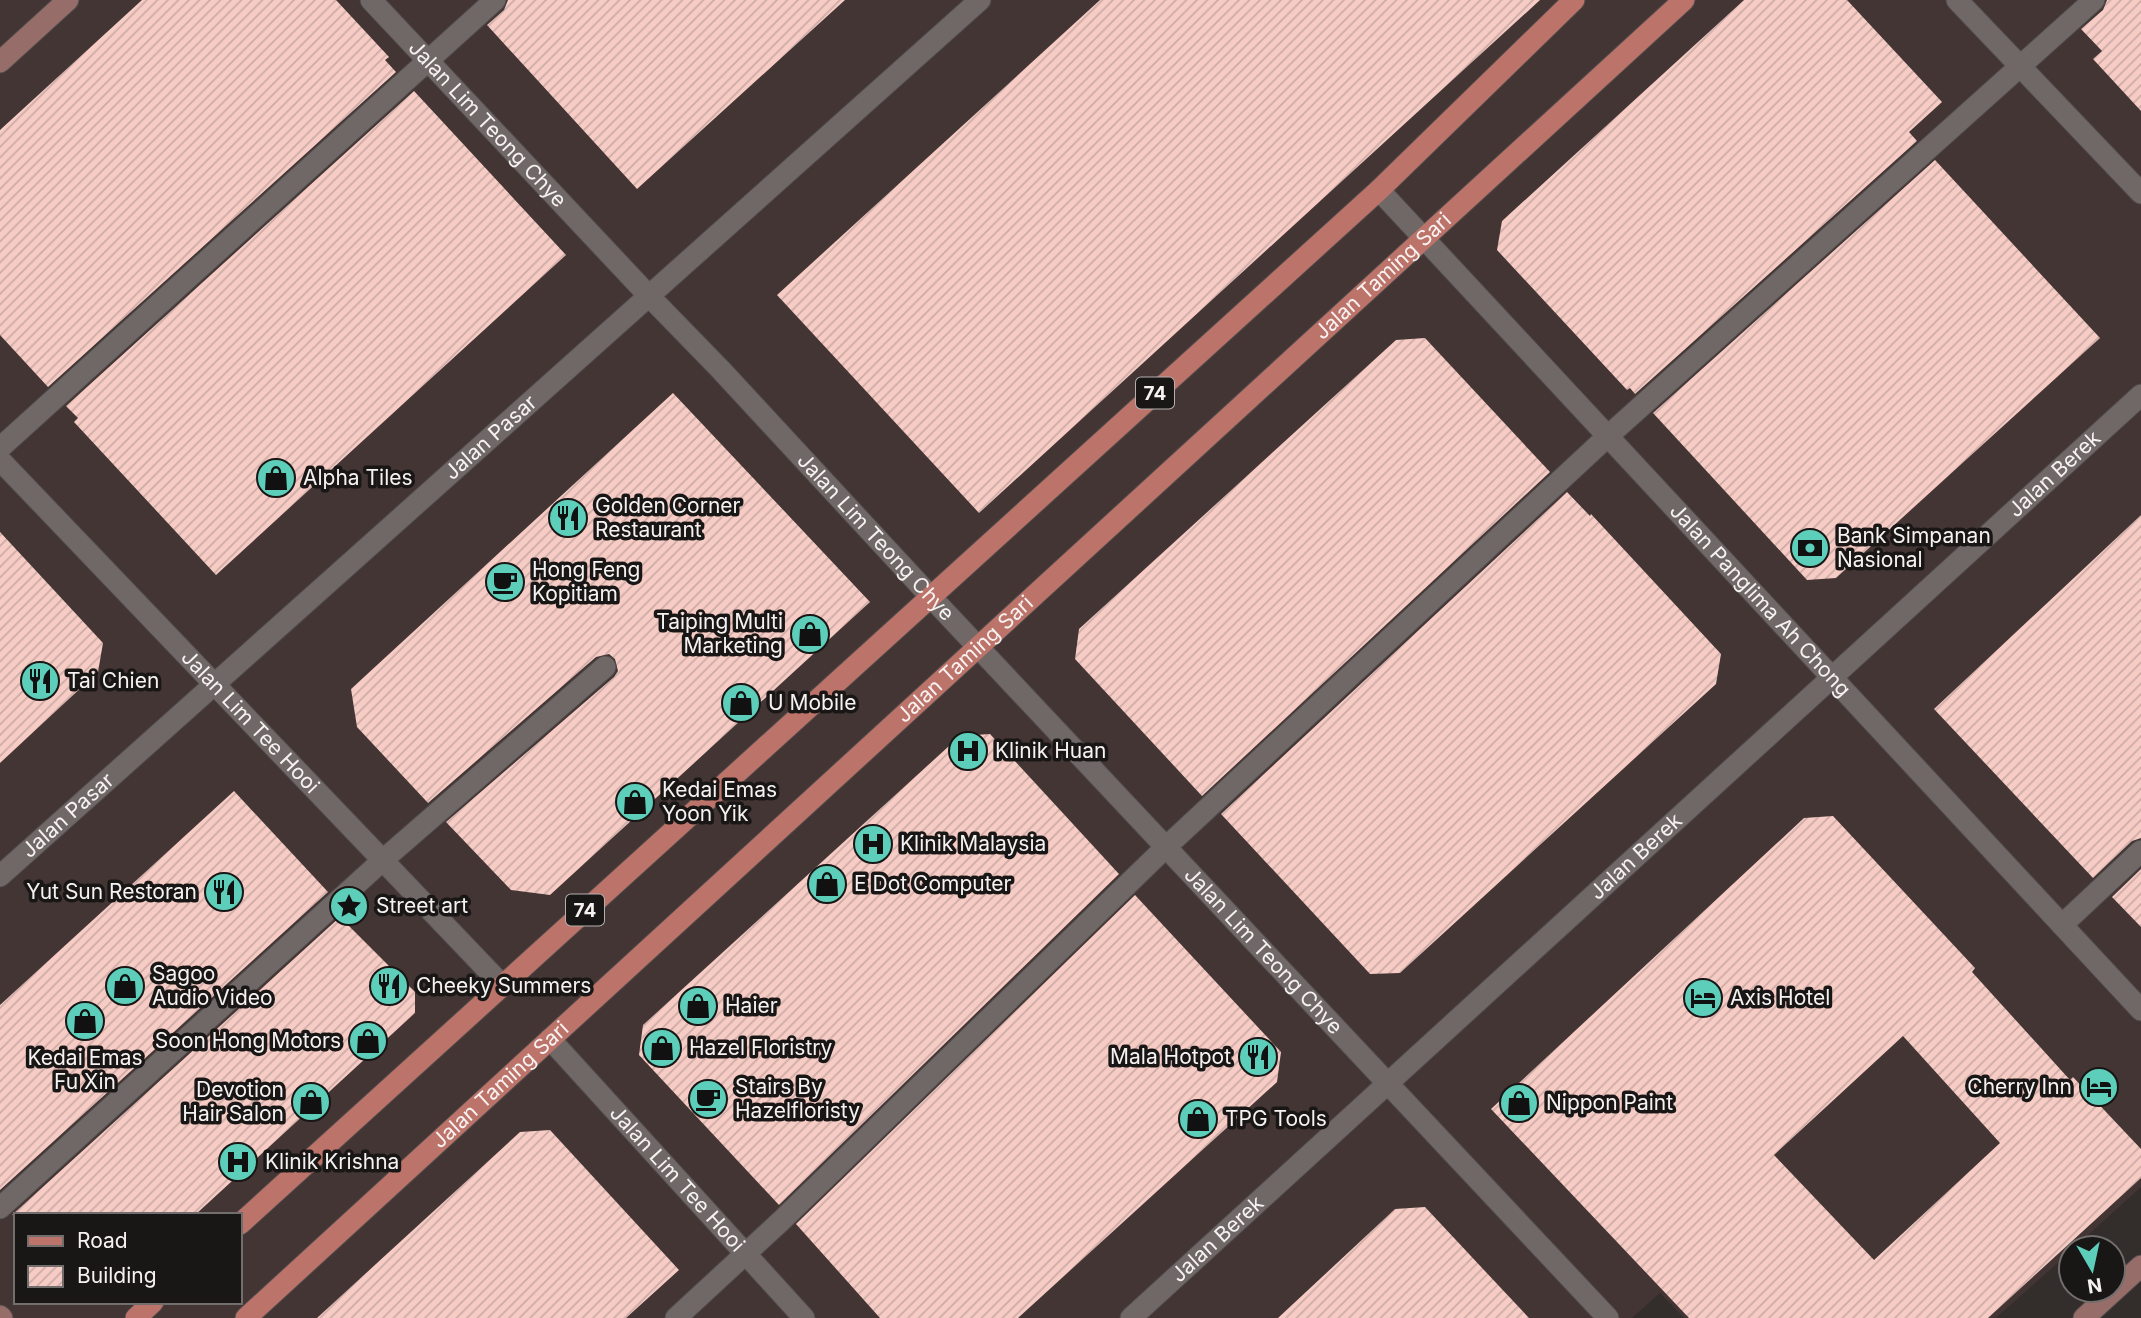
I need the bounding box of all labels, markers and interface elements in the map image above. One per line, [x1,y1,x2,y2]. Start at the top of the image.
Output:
street label: Jalan Lim Teong Chye [404,35,572,212]
street label: Jalan Taming Sari [1309,207,1456,344]
road number: 74 [1136,378,1174,408]
street label: Jalan Pasar [439,389,542,485]
street label: Jalan Berek [2003,425,2106,522]
street label: Jalan Lim Teong Chye [792,448,960,626]
shop icon: Alpha Tiles [255,457,297,499]
place label: Alpha Tiles [303,465,413,490]
place label: Golden Corner Restaurant [595,493,741,542]
restaurant icon: Golden Corner Restaurant [547,497,589,539]
street label: Jalan Panglima Ah Chong [1665,498,1856,702]
place label: Bank Simpanan Nasional [1837,523,1991,572]
bank icon: Bank Simpanan Nasional [1789,527,1831,569]
place label: Hong Feng Kopitiam [532,557,641,606]
cafe icon: Hong Feng Kopitiam [484,561,526,603]
street label: Jalan Taming Sari [891,590,1038,728]
place label: Taiping Multi Marketing [656,609,783,658]
shop icon: Taiping Multi Marketing [789,613,831,655]
street label: Jalan Lim Tee Hooi [176,645,325,798]
restaurant icon: Tai Chien [19,660,61,702]
place label: Tai Chien [67,668,159,693]
shop icon: U Mobile [720,682,762,724]
place label: U Mobile [768,690,856,715]
hospital icon: Klinik Huan [947,730,989,772]
place label: Klinik Huan [995,738,1106,763]
street label: Jalan Pasar [16,767,119,863]
place label: Kedai Emas Yoon Yik [662,777,777,826]
shop icon: Kedai Emas Yoon Yik [614,781,656,823]
street label: Jalan Berek [1584,807,1687,905]
hospital icon: Klinik Malaysia [852,823,894,865]
place label: Klinik Malaysia [900,831,1046,856]
street label: Jalan Lim Teong Chye [1179,862,1348,1039]
shop icon: E Dot Computer [806,863,848,905]
restaurant icon: Yut Sun Restoran [203,871,245,913]
place label: E Dot Computer [854,871,1012,896]
place label: Yut Sun Restoran [26,879,197,904]
place icon: Street art [328,885,370,927]
place label: Street art [376,893,468,918]
road number: 74 [566,894,604,926]
place label: Sagoo Audio Video [152,961,273,1010]
shop icon: Sagoo Audio Video [104,965,146,1007]
restaurant icon: Cheeky Summers [368,965,410,1007]
place label: Cheeky Summers [416,973,591,998]
hotel icon: Axis Hotel [1682,977,1724,1019]
shop icon: Haier [677,985,719,1027]
place label: Axis Hotel [1730,985,1830,1010]
place label: Haier [725,993,778,1018]
shop icon: Kedai Emas Fu Xin [64,1000,106,1042]
street label: Jalan Taming Sari [427,1016,573,1153]
shop icon: Soon Hong Motors [347,1020,389,1062]
shop icon: Hazel Floristry [641,1027,683,1069]
place label: Soon Hong Motors [155,1028,341,1053]
place label: Hazel Floristry [689,1035,833,1060]
restaurant icon: Mala Hotpot [1237,1036,1279,1078]
place label: Mala Hotpot [1110,1044,1231,1069]
place label: Kedai Emas Fu Xin [27,1045,143,1094]
hotel icon: Cherry Inn [2078,1066,2120,1108]
place label: Stairs By Hazelfloristy [735,1074,860,1123]
place label: Cherry Inn [1967,1074,2072,1099]
place label: Devotion Hair Salon [182,1077,284,1126]
cafe icon: Stairs By Hazelfloristy [687,1078,729,1120]
shop icon: Devotion Hair Salon [290,1081,332,1123]
shop icon: Nippon Paint [1498,1082,1540,1124]
place label: Nippon Paint [1546,1090,1673,1115]
shop icon: TPG Tools [1177,1098,1219,1140]
street label: Jalan Lim Tee Hooi [605,1100,750,1257]
place label: TPG Tools [1225,1106,1327,1131]
hospital icon: Klinik Krishna [217,1141,259,1183]
place label: Klinik Krishna [265,1149,399,1174]
street label: Jalan Berek [1166,1190,1269,1287]
legend [14,1213,242,1304]
text: Road [77,1228,128,1253]
north arrow [2057,1234,2127,1304]
text: Building [77,1263,157,1288]
text: N [2086,1273,2104,1298]

